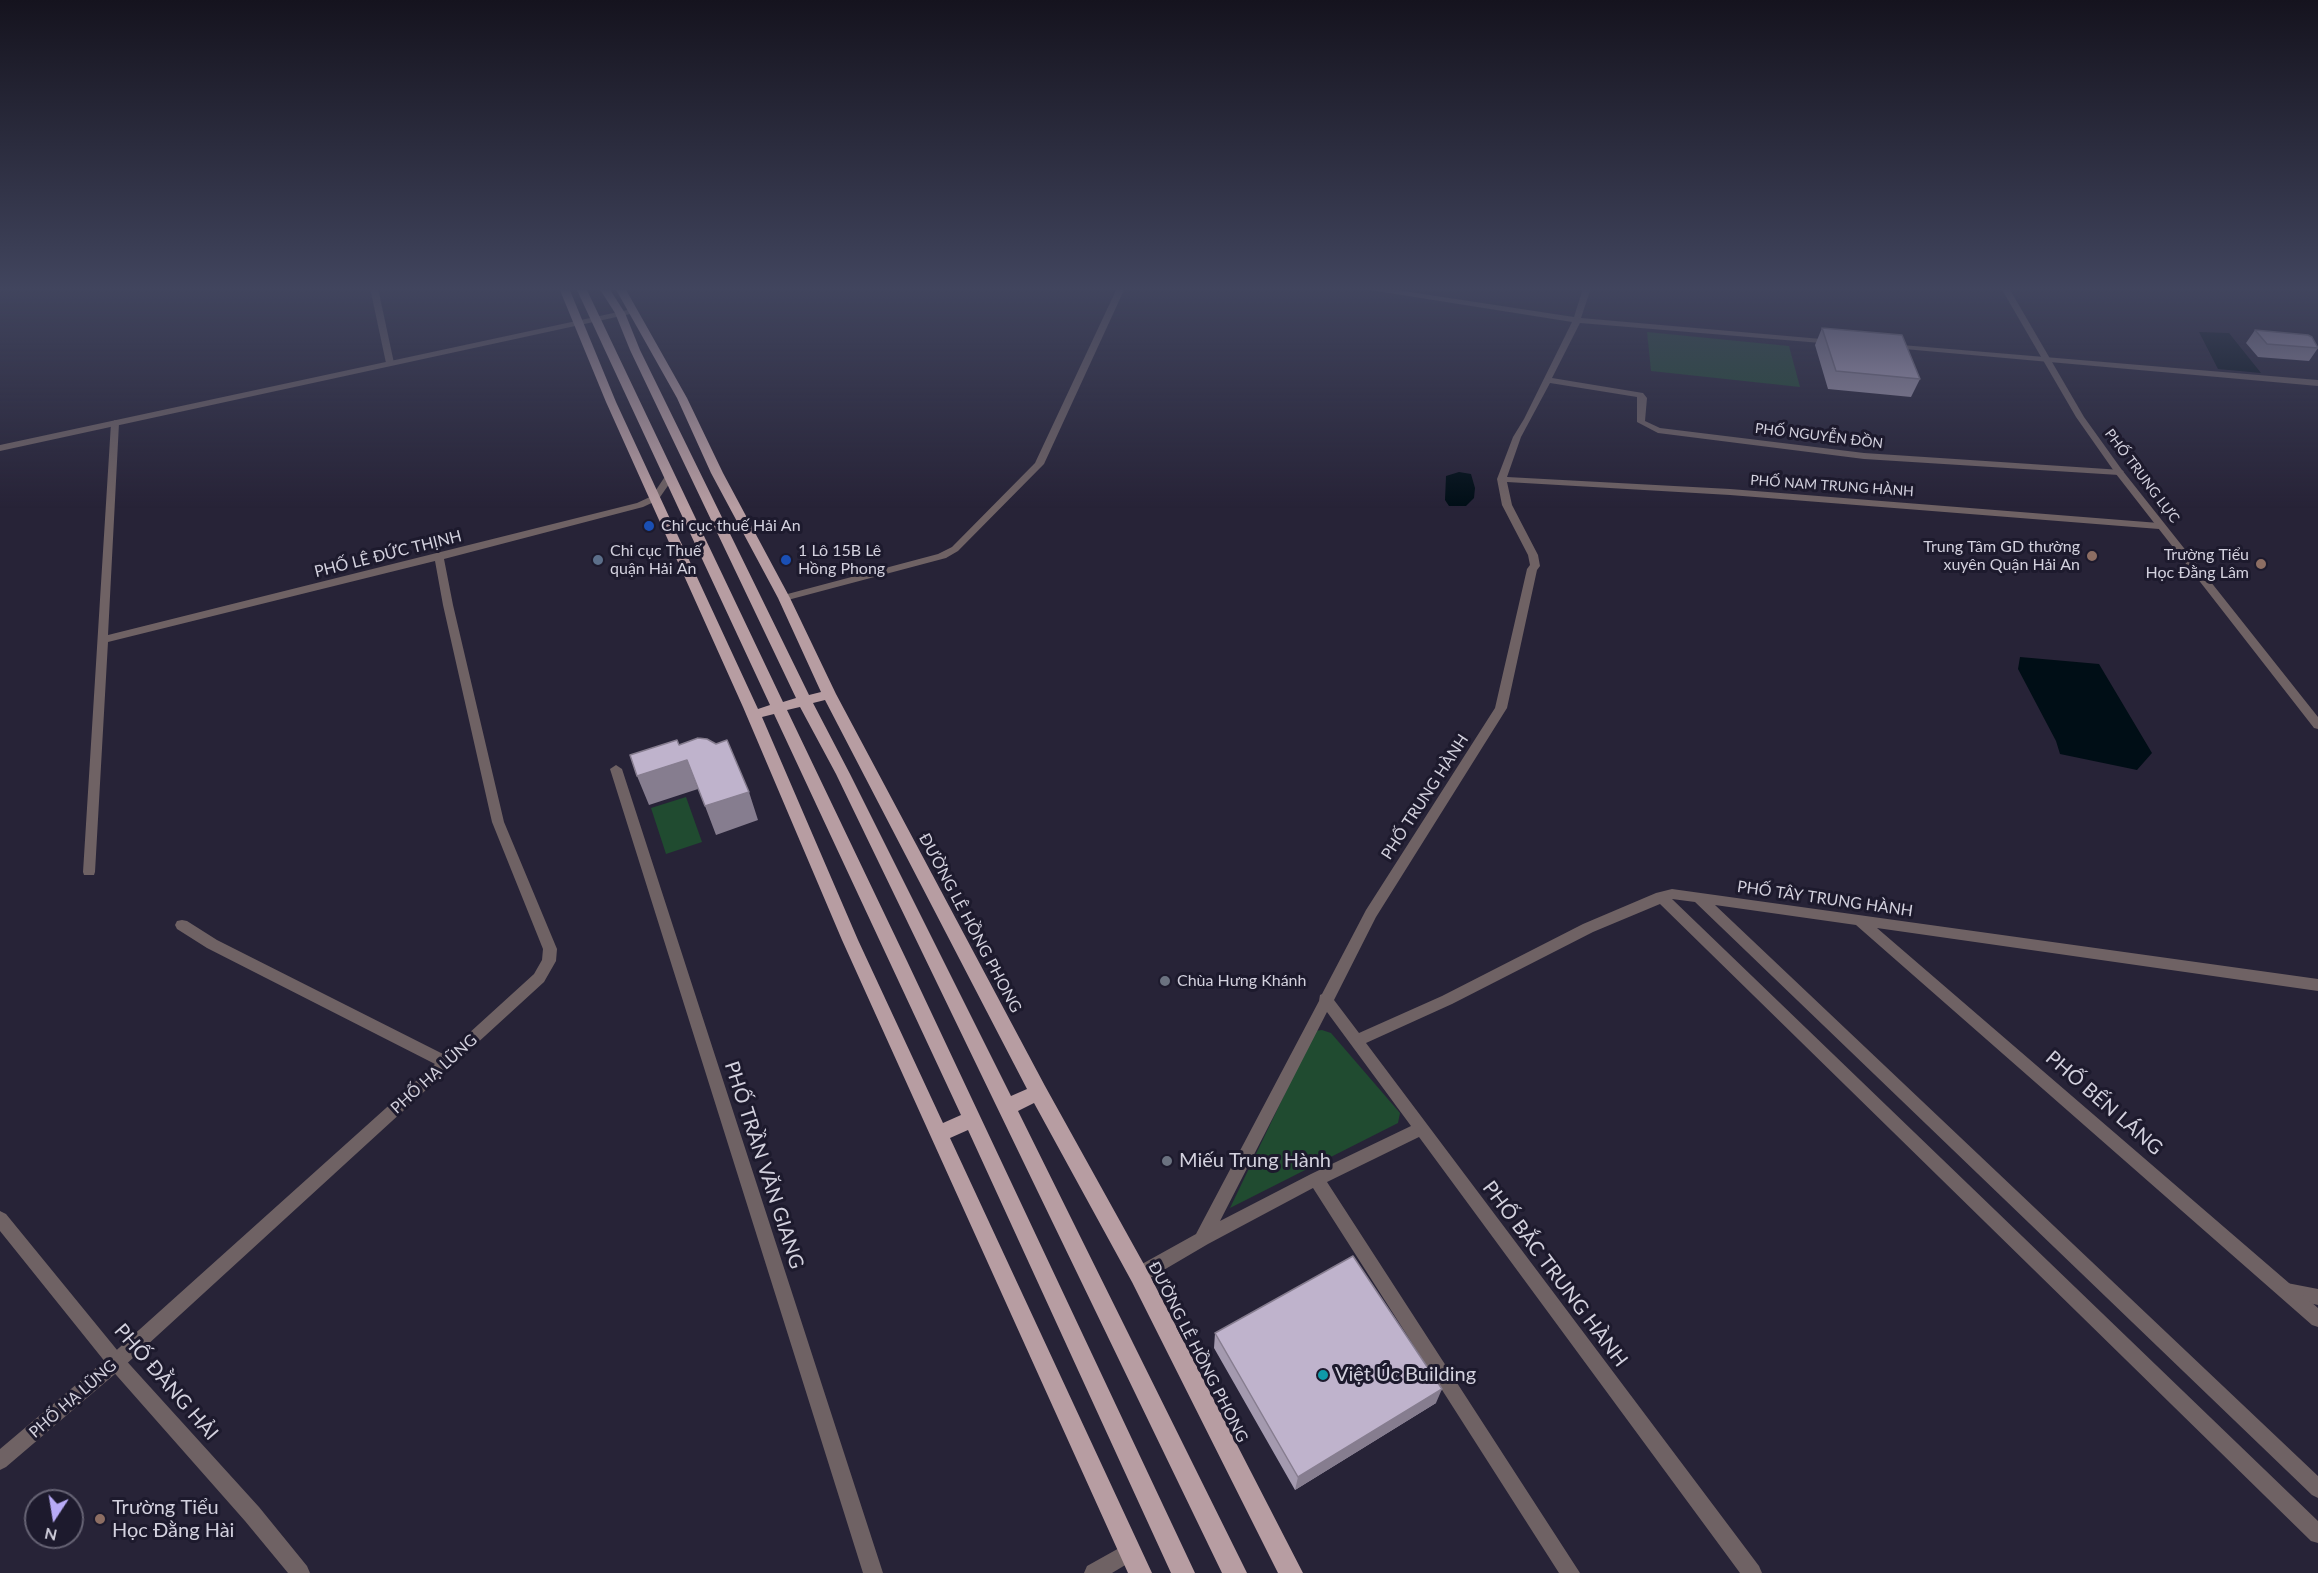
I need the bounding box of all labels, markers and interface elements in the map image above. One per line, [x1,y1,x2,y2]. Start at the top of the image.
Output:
street label: PHỐ NGUYỄN ĐỒN [1754,420,1884,452]
street label: PHỐ TRUNG LỰC [2101,426,2183,526]
street label: PHỐ NAM TRUNG HÀNH [1750,472,1914,500]
place label: Chi cục thuế Hải An [661,516,801,536]
marker: Chi cục thuế Hải An [642,519,656,533]
street label: PHỐ LÊ ĐỨC THỊNH [312,526,464,582]
place label: Trung Tâm GD thường xuyên Quận Hải An [1923,537,2080,575]
place label: Chi cục Thuế quận Hải An [610,541,701,579]
place label: 1 Lô 15B Lê Hồng Phong [798,541,885,579]
place label: Trường Tiểu Học Đằng Lâm [2146,545,2249,583]
marker: Trung Tâm GD thường xuyên Quận Hải An [2085,549,2099,563]
marker: Chi cục Thuế quận Hải An [591,553,605,567]
marker: 1 Lô 15B Lê Hồng Phong [779,553,793,567]
marker: Trường Tiểu Học Đằng Lâm [2254,557,2268,571]
street label: PHỐ TRUNG HÀNH [1377,731,1473,863]
street label: ĐƯỜNG LÊ HỒNG PHONG [915,830,1025,1016]
street label: PHỐ TÂY TRUNG HÀNH [1736,877,1914,921]
place label: Chùa Hưng Khánh [1177,971,1306,991]
marker: Chùa Hưng Khánh [1158,974,1172,988]
street label: PHỐ HẠ LŨNG [387,1030,481,1118]
street label: PHỐ BẾN LÁNG [2041,1046,2167,1160]
street label: PHỐ TRẦN VĂN GIANG [719,1058,809,1272]
place label: Miếu Trung Hành [1179,1149,1331,1173]
marker: Miếu Trung Hành [1160,1154,1174,1168]
street label: PHỐ BẮC TRUNG HÀNH [1477,1176,1633,1372]
street label: ĐƯỜNG LÊ HỒNG PHONG [1144,1258,1252,1446]
street label: PHỐ ĐẰNG HẢI [109,1319,223,1445]
street label: PHỐ HẠ LŨNG [25,1356,121,1442]
place label: Việt Úc Building [1335,1363,1476,1387]
marker: Việt Úc Building [1316,1368,1330,1382]
north arrow [24,1489,84,1549]
place label: Trường Tiểu Học Đằng Hài [112,1496,234,1543]
marker: Trường Tiểu Học Đằng Hài [93,1512,107,1526]
text: N [43,1525,59,1546]

